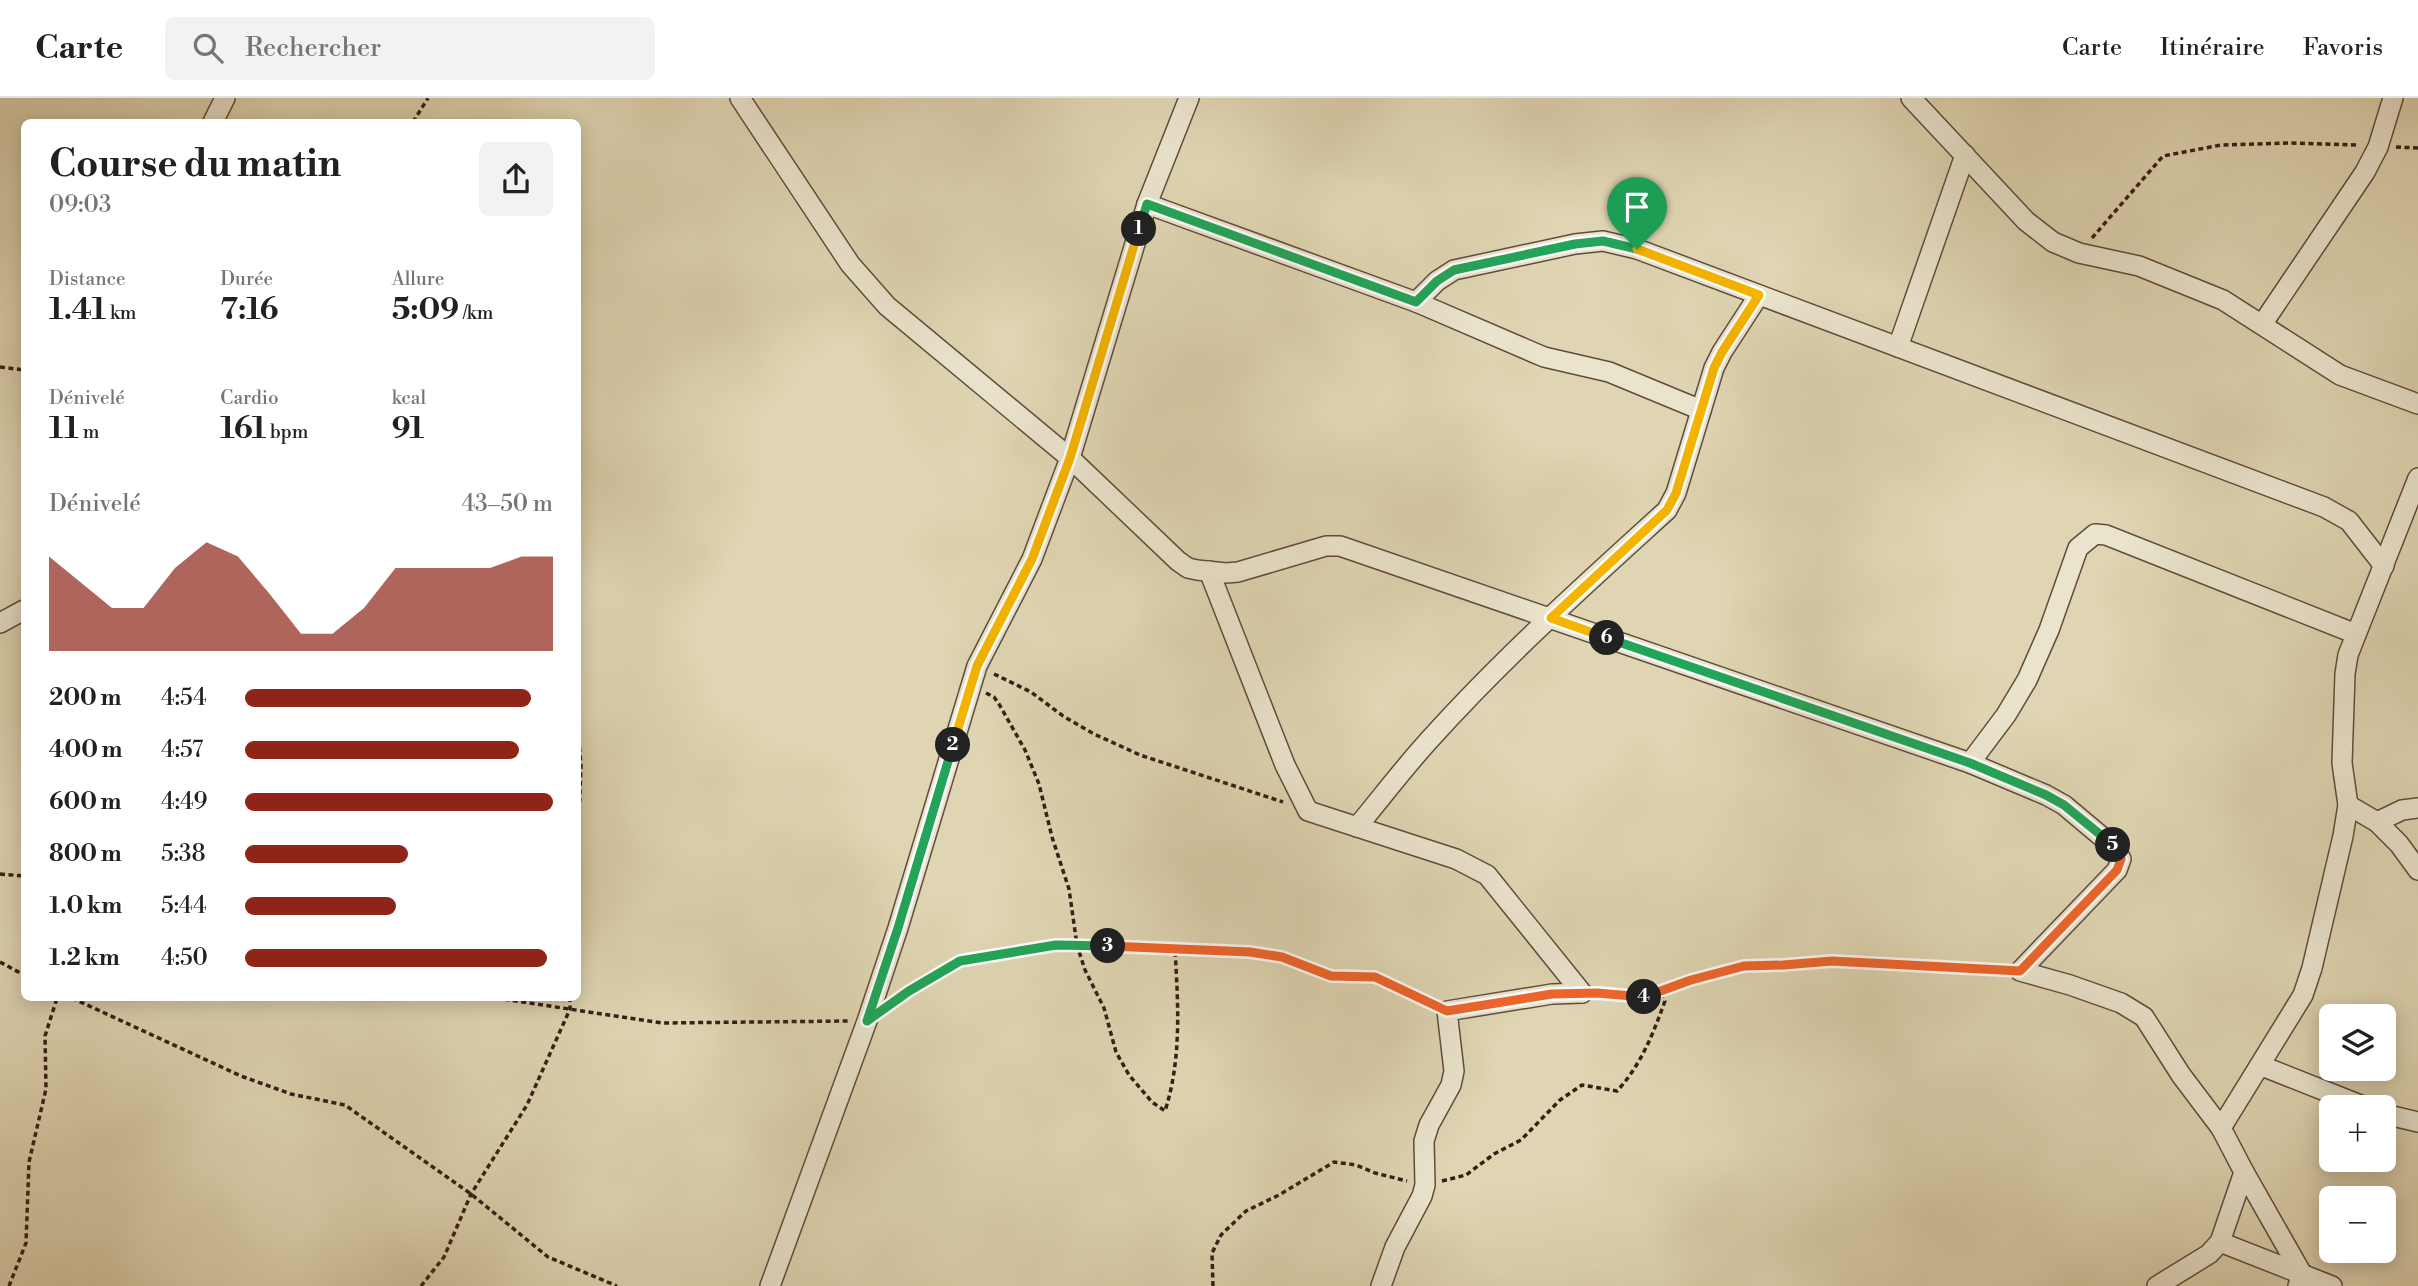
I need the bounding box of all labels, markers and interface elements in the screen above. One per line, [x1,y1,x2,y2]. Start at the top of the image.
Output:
search box [165,17,655,80]
text: Carte [35,28,123,69]
icon: search [189,29,227,67]
text: Rechercher [245,32,381,64]
text: Carte [2062,33,2122,63]
text: Itinéraire [2160,33,2265,63]
text: Favoris [2303,33,2383,63]
text: Course du matin [49,141,341,188]
button: share [479,142,553,216]
pin [1607,177,1667,249]
icon: arrive [1618,188,1656,226]
text: 09:03 [49,191,111,219]
pin: 1 [1122,212,1156,246]
text: 1 [1134,216,1143,240]
text: Distance [49,267,126,291]
text: Durée [220,267,273,291]
text: Allure [392,267,444,291]
text: 1.41 [49,291,106,329]
text: 7:16 [220,291,278,329]
text: 5:09 [392,291,459,329]
text: km [106,301,136,325]
text: /km [459,301,493,325]
text: Dénivelé [49,386,125,410]
text: Cardio [220,386,279,410]
text: kcal [392,386,426,410]
text: 11 [49,410,79,448]
text: 161 [220,410,266,448]
text: 91 [392,410,424,448]
text: m [79,420,99,444]
text: bpm [266,420,308,444]
text: Dénivelé [49,490,141,518]
text: 43–50 m [461,490,553,518]
pin: 6 [1590,620,1624,656]
text: 6 [1601,625,1612,649]
text: 200 m [49,684,121,712]
text: 4:54 [161,684,207,712]
pin: 2 [936,728,970,762]
text: 2 [947,732,958,756]
text: 400 m [49,736,122,764]
text: 4:57 [161,736,203,764]
text: 600 m [49,788,122,816]
text: 4:49 [161,788,208,816]
pin: 5 [2096,828,2130,862]
text: 5 [2107,832,2118,856]
text: 800 m [49,840,122,868]
text: 5:38 [161,840,206,868]
text: 1.0 km [49,892,122,920]
text: 5:44 [161,892,207,920]
pin: 3 [1090,928,1126,964]
text: 3 [1102,933,1113,957]
text: 1.2 km [49,944,120,972]
text: 4:50 [161,944,208,972]
pin: 4 [1626,979,1662,1014]
text: 4 [1637,984,1650,1008]
map controls [2319,1004,2396,1263]
button: layers [2319,1004,2396,1081]
button: + [2319,1095,2396,1172]
button: − [2319,1186,2396,1263]

